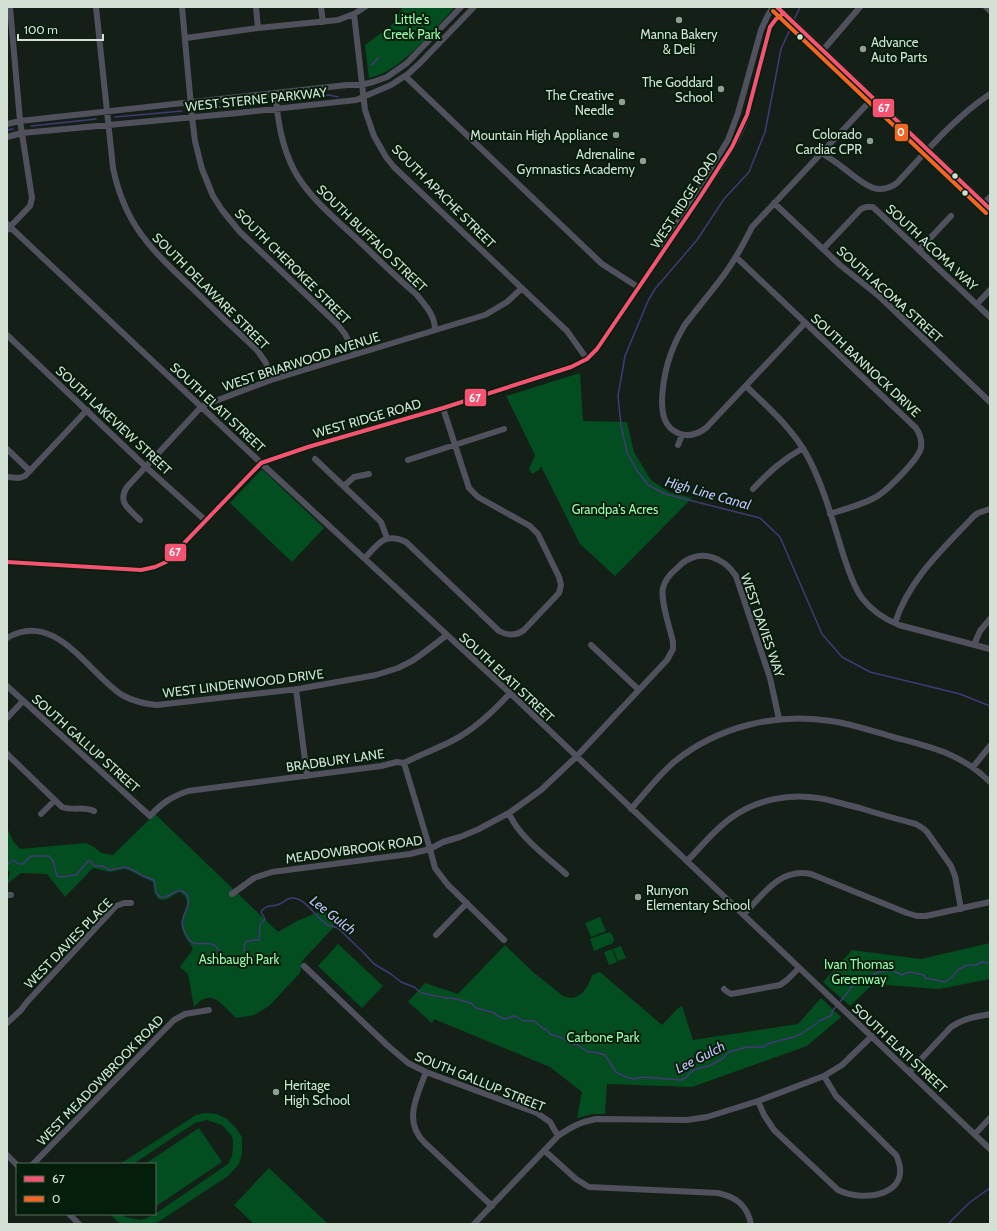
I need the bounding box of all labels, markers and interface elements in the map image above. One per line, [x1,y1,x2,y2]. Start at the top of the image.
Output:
park label: Little's Creek Park [383,11,441,42]
marker: Manna Bakery & Deli [674,15,684,25]
scale bar [18,16,103,42]
text: 100 m [24,22,58,37]
place label: Manna Bakery & Deli [640,26,718,57]
unlabelled marker [795,32,805,42]
place label: Advance Auto Parts [871,34,928,65]
marker: Advance Auto Parts [858,44,868,54]
place label: The Goddard School [642,74,713,105]
street label: WEST STERNE PARKWAY [184,84,328,114]
marker: The Goddard School [716,84,726,94]
place label: The Creative Needle [546,87,614,118]
marker: The Creative Needle [617,97,627,107]
line badge: 67 [872,98,895,118]
text: 67 [878,101,890,115]
line badge: 0 [894,123,909,142]
text: 0 [897,125,905,139]
place label: Colorado Cardiac CPR [795,126,862,157]
place label: Mountain High Appliance [470,127,608,143]
marker: Mountain High Appliance [611,130,621,140]
marker: Colorado Cardiac CPR [865,136,875,146]
street label: SOUTH APACHE STREET [389,141,499,251]
place label: Adrenaline Gymnastics Academy [517,146,635,177]
street label: WEST RIDGE ROAD [647,149,721,251]
marker: Adrenaline Gymnastics Academy [638,156,648,166]
unlabelled marker [950,171,960,181]
street label: SOUTH BUFFALO STREET [314,181,430,295]
unlabelled marker [960,188,970,198]
street label: SOUTH ACOMA WAY [883,200,982,294]
street label: SOUTH CHEROKEE STREET [232,205,354,327]
street label: SOUTH DELAWARE STREET [149,229,273,353]
street label: SOUTH ACOMA STREET [834,242,946,346]
street label: SOUTH BANNOCK DRIVE [808,310,924,420]
street label: WEST BRIARWOOD AVENUE [220,328,382,394]
street label: SOUTH ELATI STREET [167,359,269,455]
street label: SOUTH LAKEVIEW STREET [53,362,175,478]
line badge: 67 [464,388,487,407]
text: 67 [469,391,481,405]
street label: WEST RIDGE ROAD [311,395,423,441]
water label: High Line Canal [663,472,754,514]
park label: Grandpa's Acres [572,501,659,517]
line badge: 67 [164,543,187,562]
text: 67 [169,545,181,559]
street label: WEST DAVIES WAY [738,571,789,680]
street label: SOUTH ELATI STREET [456,629,558,725]
street label: WEST LINDENWOOD DRIVE [162,665,324,701]
street label: SOUTH GALLUP STREET [29,691,143,796]
street label: BRADBURY LANE [285,745,385,775]
street label: MEADOWBROOK ROAD [284,831,424,867]
place label: Runyon Elementary School [646,882,750,913]
water label: Lee Gulch [306,891,360,939]
marker: Runyon Elementary School [633,892,643,902]
street label: WEST DAVIES PLACE [21,894,115,992]
park label: Ashbaugh Park [199,951,279,967]
park label: Ivan Thomas Greenway [824,956,895,987]
street label: SOUTH ELATI STREET [849,1000,951,1096]
street label: WEST MEADOWBROOK ROAD [33,1011,167,1149]
park label: Carbone Park [567,1029,640,1045]
water label: Lee Gulch [672,1037,728,1077]
street label: SOUTH GALLUP STREET [413,1048,548,1114]
place label: Heritage High School [284,1077,350,1108]
marker: Heritage High School [271,1087,281,1097]
legend [16,1163,156,1215]
text: 67 [52,1171,65,1186]
text: 0 [52,1191,60,1206]

